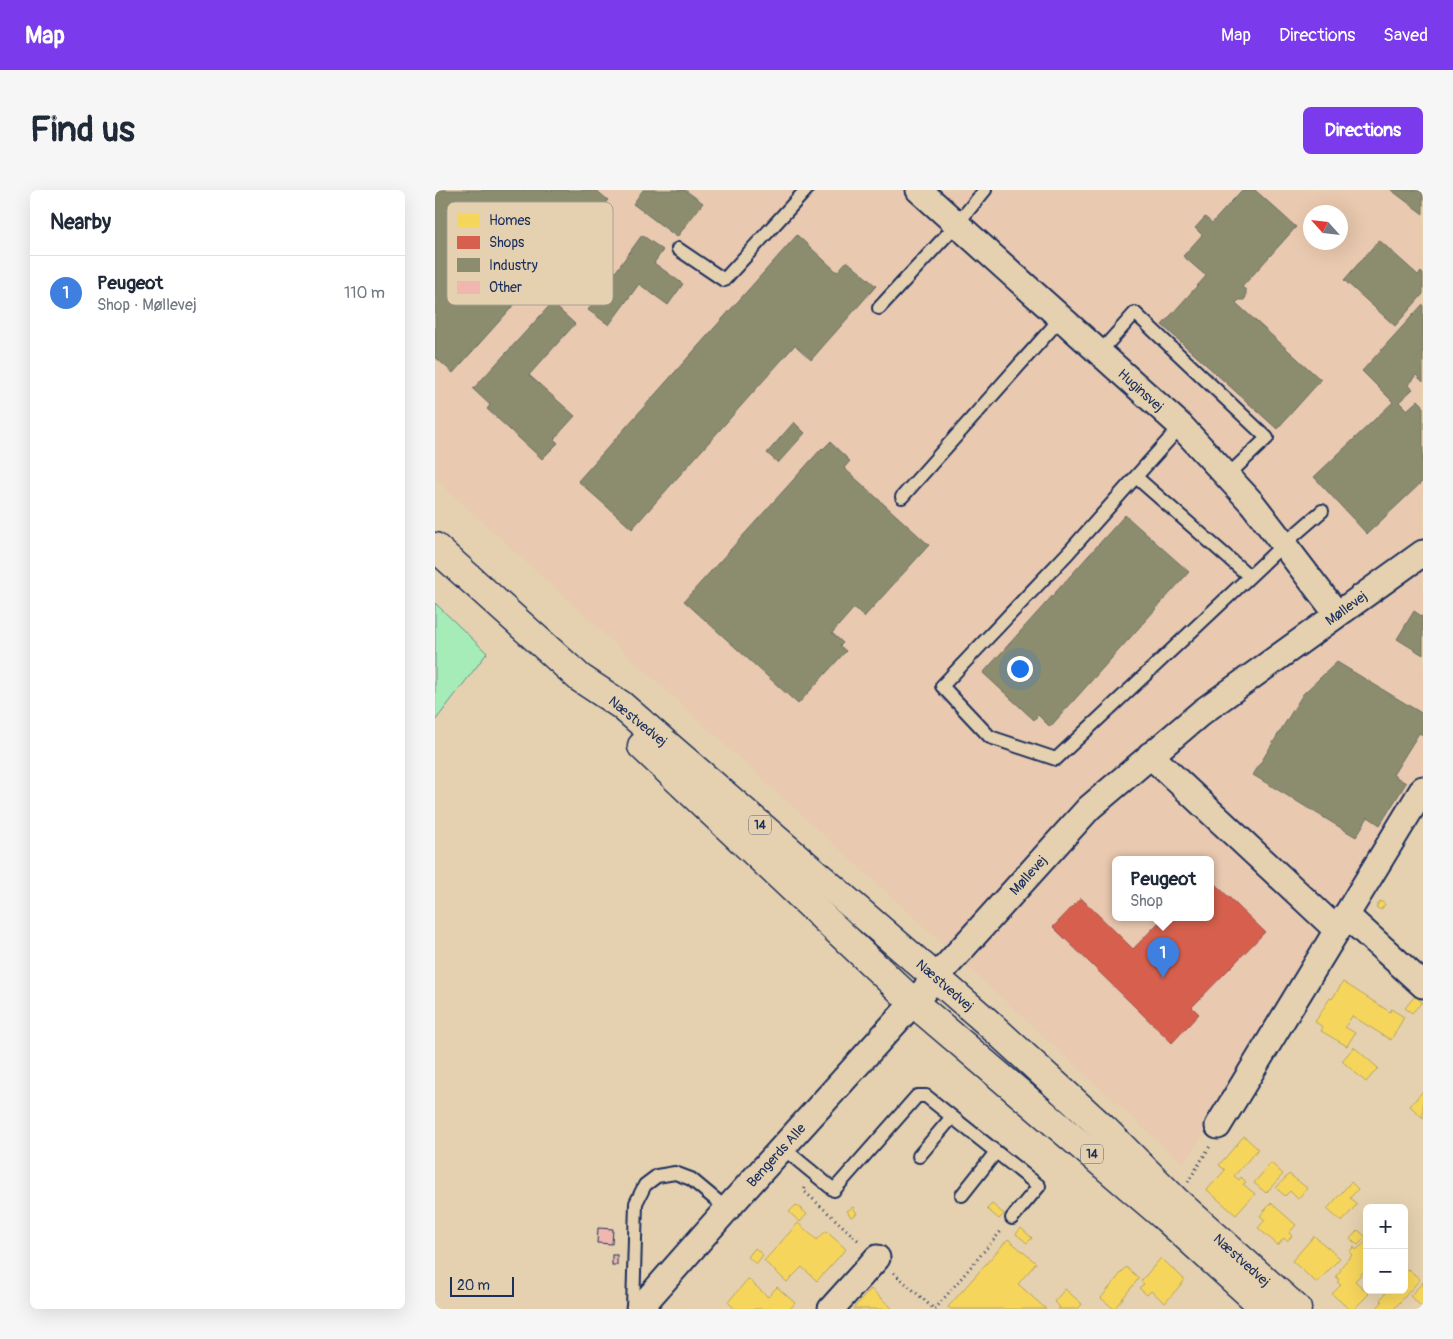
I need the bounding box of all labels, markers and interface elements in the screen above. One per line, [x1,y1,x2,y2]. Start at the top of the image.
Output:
text: Map [25,21,65,50]
text: Map [1221,24,1251,47]
text: Directions [1279,24,1355,47]
text: Saved [1383,24,1428,47]
button: Directions [1303,107,1423,154]
text: Find us [30,108,135,152]
legend [447,202,613,305]
north arrow [1303,205,1348,250]
text: Nearby [50,209,111,236]
text: Homes [489,212,531,229]
text: Shops [489,234,525,251]
text: Industry [489,257,538,274]
text: Peugeot [97,271,163,295]
text: Other [489,279,522,296]
text: 1 [63,283,69,303]
text: 110 m [344,283,385,303]
text: Shop · Møllevej [97,295,197,315]
street label: Huginsvej [1114,365,1167,415]
street label: Møllevej [1322,588,1371,629]
your location [1007,656,1033,682]
street label: Næstvedvej [605,693,670,750]
road number: 14 [749,816,771,834]
street label: Møllevej [1006,852,1051,899]
popup [1112,856,1214,921]
text: Peugeot [1130,867,1196,891]
text: Shop [1130,891,1163,911]
pin: 1 [1147,937,1179,978]
street label: Næstvedvej [912,956,977,1015]
street label: Bengerds Alle [743,1120,809,1191]
road number: 14 [1081,1144,1103,1164]
map controls [1363,1204,1408,1294]
button: + [1363,1204,1408,1249]
street label: Næstvedvej [1210,1230,1274,1290]
button: − [1363,1249,1408,1294]
scale bar [450,1274,514,1297]
text: 20 m [457,1277,490,1294]

